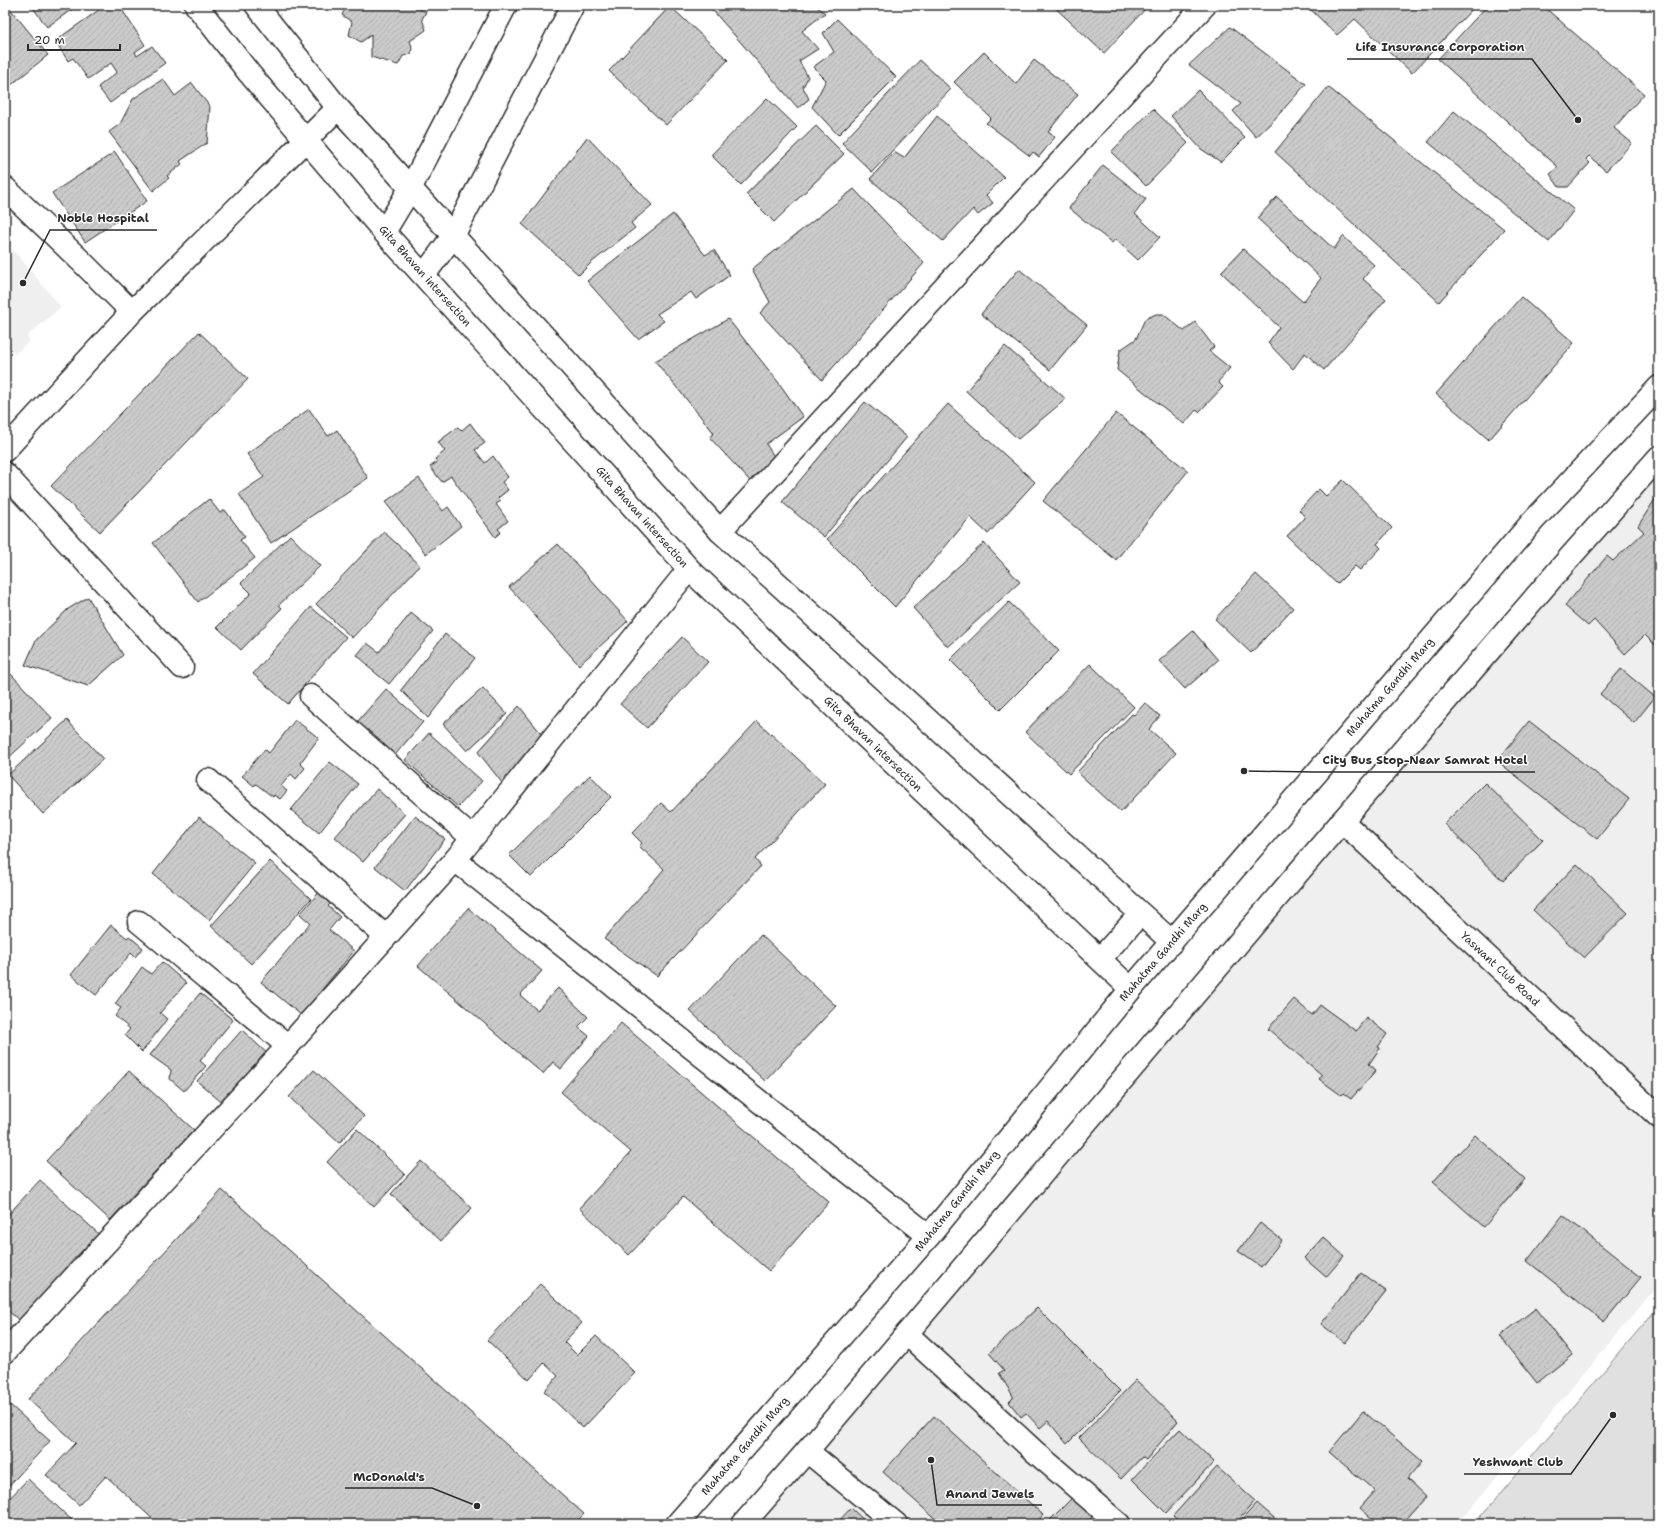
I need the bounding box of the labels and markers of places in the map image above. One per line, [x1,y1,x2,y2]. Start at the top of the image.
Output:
callout: Life Insurance Corporation [1347,35,1532,59]
callout: Noble Hospital [50,206,157,230]
callout: City Bus Stop-Near Samrat Hotel [1314,748,1535,772]
callout: Yeshwant Club [1464,1450,1571,1474]
callout: McDonald's [345,1464,432,1488]
callout: Anand Jewels [937,1481,1042,1505]

